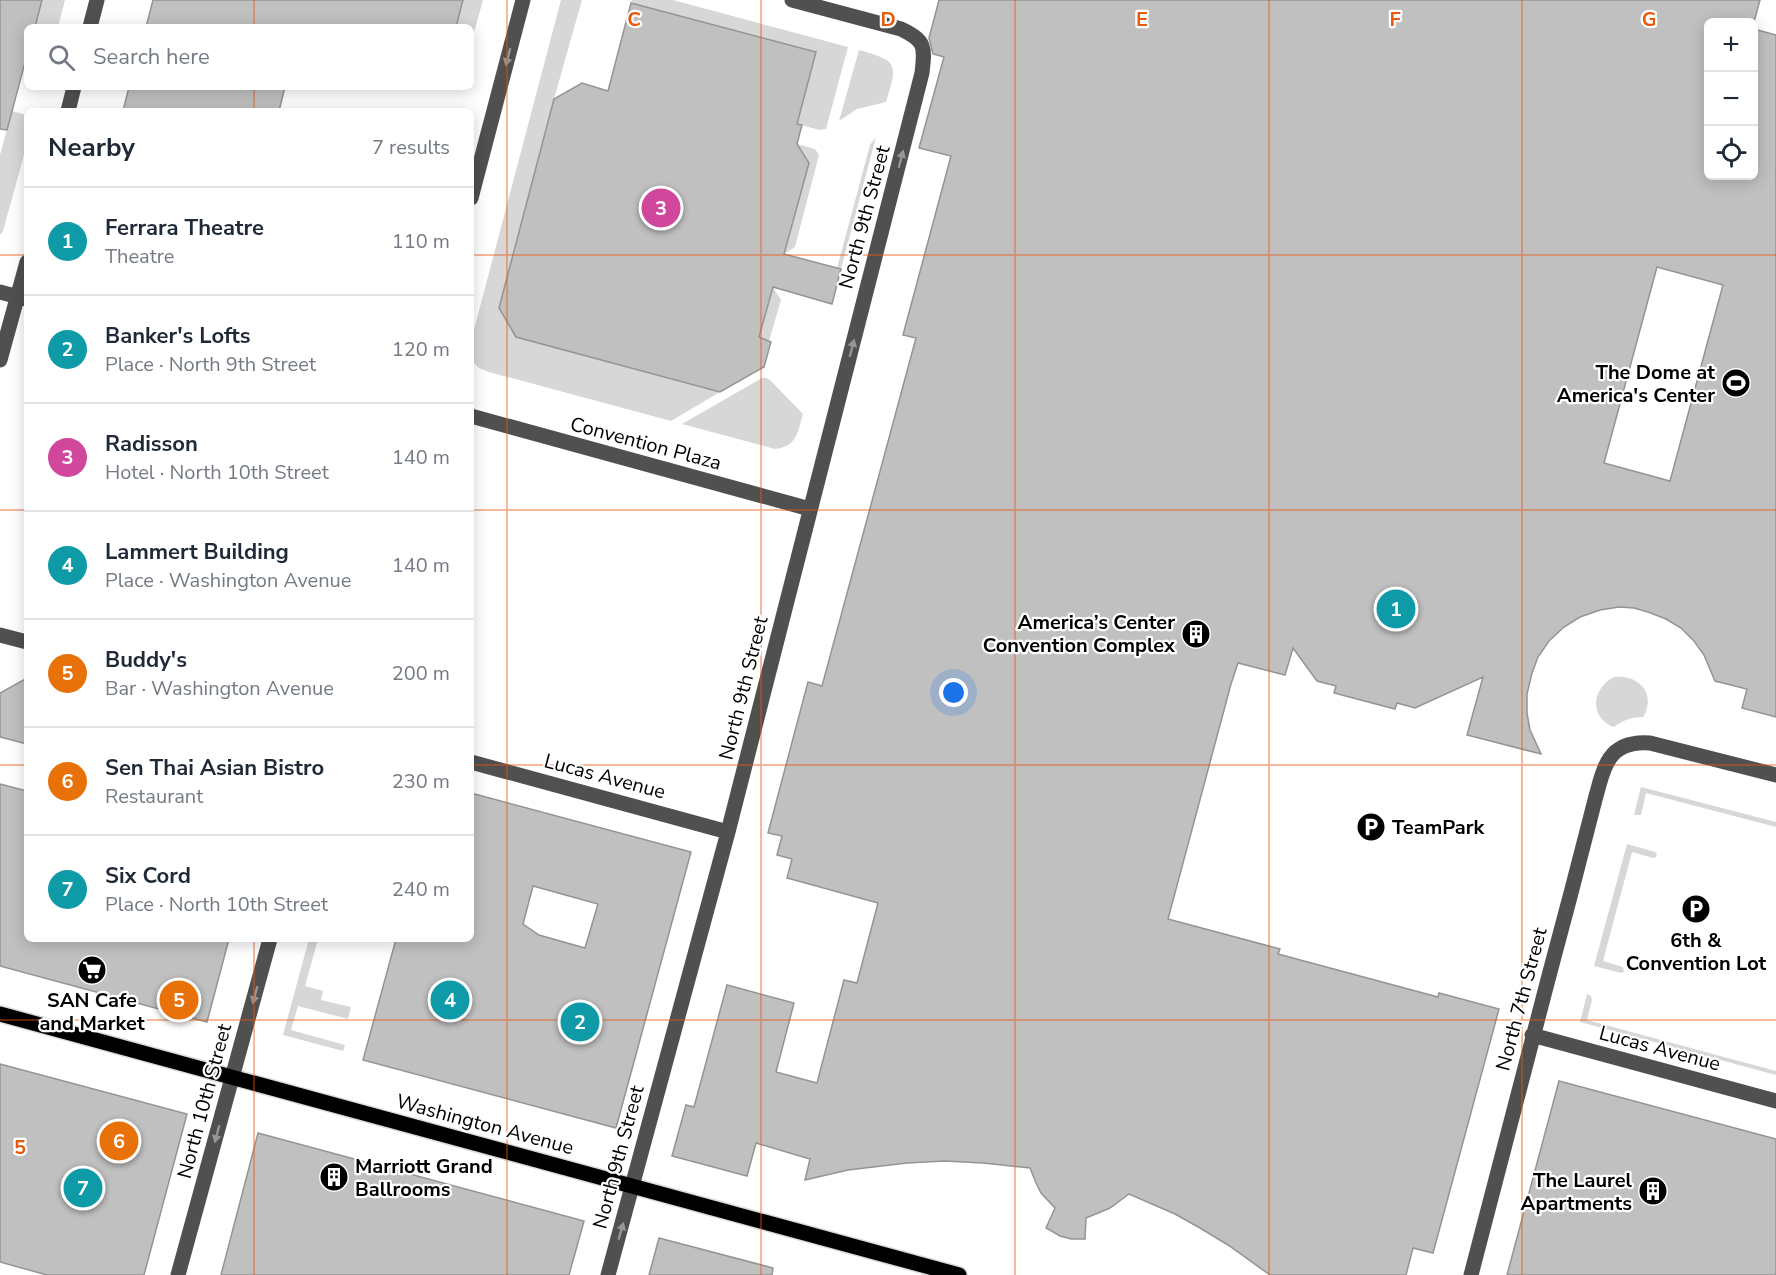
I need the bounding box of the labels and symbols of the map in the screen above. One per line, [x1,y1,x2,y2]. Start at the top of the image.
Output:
text: C [627,6,641,33]
text: D [880,6,896,33]
text: E [1136,6,1148,33]
text: F [1389,6,1401,33]
text: G [1642,6,1656,33]
one-way arrow [503,47,513,66]
street label: North 9th Street [832,142,897,292]
one-way arrow [896,150,906,169]
pin: 3 [642,186,680,230]
one-way arrow [847,339,857,357]
place label: The Dome at America's Center [1557,359,1715,409]
sports icon: The Dome at America's Center [1720,367,1752,399]
street label: Convention Plaza [567,410,724,477]
pin: 1 [1376,586,1416,632]
place label: America’s Center Convention Complex [983,609,1176,659]
street label: North 9th Street [713,612,775,763]
building icon: America’s Center Convention Complex [1180,618,1212,650]
your location [939,678,968,707]
street label: Lucas Avenue [541,747,668,806]
parking icon: TeamPark [1355,811,1387,843]
place label: TeamPark [1392,814,1486,841]
parking icon: 6th & Convention Lot [1680,893,1712,925]
street label: North 7th Street [1489,924,1554,1074]
place label: 6th & Convention Lot [1626,927,1767,977]
supermarket icon: SAN Cafe and Market [76,954,108,986]
pin: 5 [160,978,198,1022]
pin: 4 [430,978,470,1022]
place label: SAN Cafe and Market [39,987,145,1037]
one-way arrow [250,987,259,1005]
pin: 2 [560,1000,600,1044]
street label: Lucas Avenue [1596,1019,1723,1078]
street label: North 10th Street [171,1020,238,1182]
street label: North 9th Street [586,1082,651,1232]
street label: Washington Avenue [393,1088,577,1161]
pin: 6 [100,1118,138,1164]
one-way arrow [212,1125,221,1143]
text: 5 [14,1134,26,1161]
place label: Marriott Grand Ballrooms [355,1153,493,1203]
building icon: Marriott Grand Ballrooms [318,1161,350,1193]
pin: 7 [64,1166,103,1210]
place label: The Laurel Apartments [1521,1167,1633,1217]
building icon: The Laurel Apartments [1637,1175,1669,1207]
one-way arrow [616,1222,626,1240]

